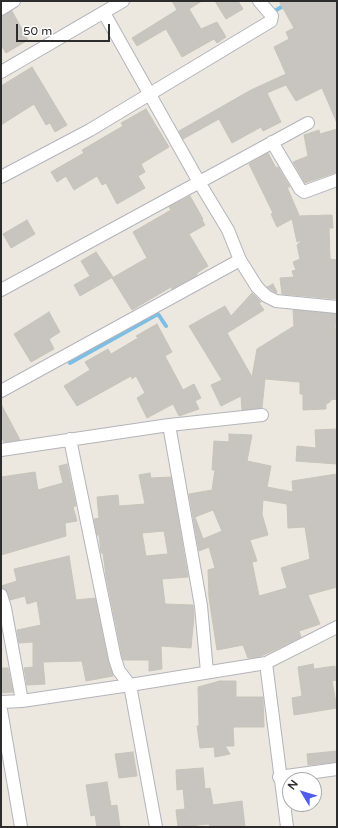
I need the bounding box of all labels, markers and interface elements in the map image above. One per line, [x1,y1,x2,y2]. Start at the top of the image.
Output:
scale bar [18,16,112,42]
text: 50 m [23,24,52,38]
north arrow [282,772,322,812]
text: N [285,777,301,792]

